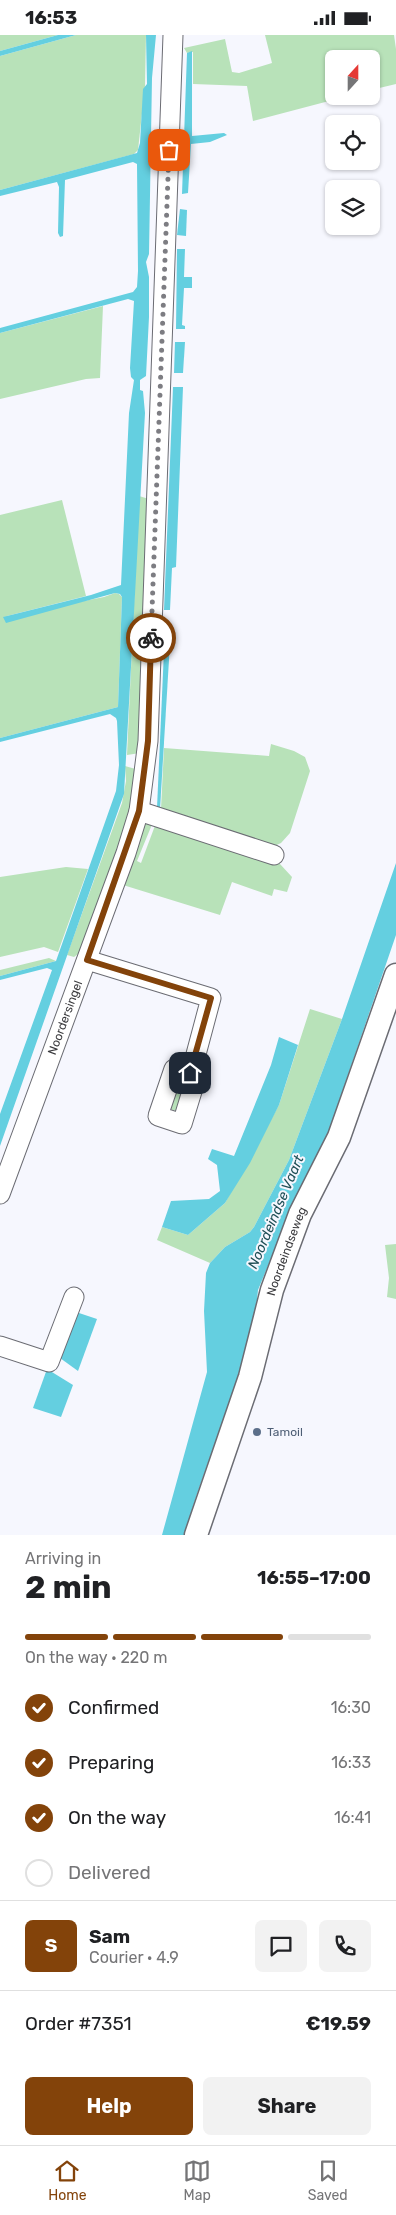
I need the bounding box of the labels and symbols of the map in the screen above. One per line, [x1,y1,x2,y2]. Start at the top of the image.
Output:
north arrow [325,50,380,105]
pin [148,129,190,171]
courier [126,613,176,663]
street label: Noordersingel [45,979,85,1057]
pin [169,1052,211,1094]
water label: Noordeindse Vaart [244,1152,308,1271]
street label: Noordeindseweg [264,1204,310,1297]
place label: Tamoil [267,1425,303,1439]
marker: Tamoil [251,1426,263,1438]

